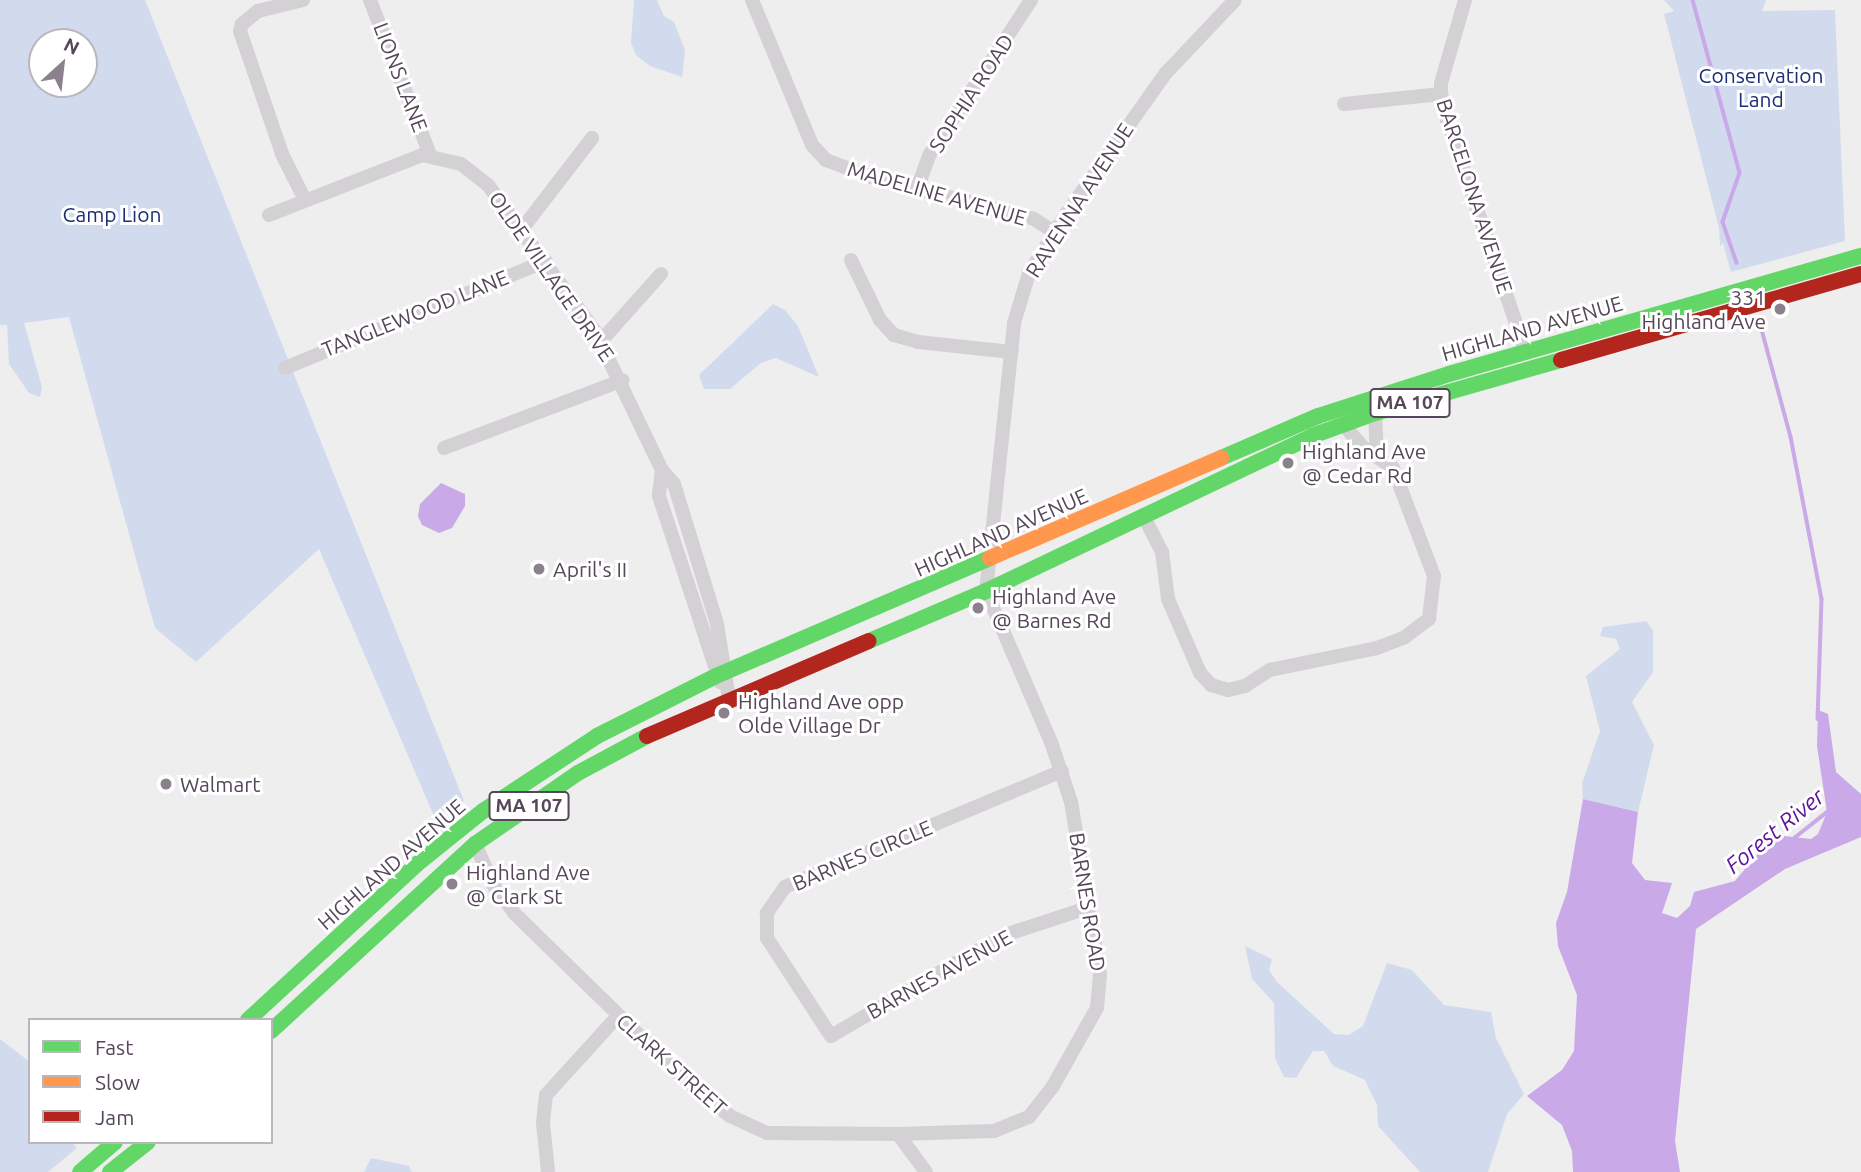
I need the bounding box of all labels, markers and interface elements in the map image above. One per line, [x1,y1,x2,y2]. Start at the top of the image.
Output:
street label: LIONS LANE [369,19,433,135]
north arrow [28,28,98,98]
street label: SOPHIA ROAD [923,29,1019,157]
text: N [60,33,83,59]
park label: Conservation Land [1699,62,1823,112]
street label: BARCELONA AVENUE [1432,96,1518,296]
street label: RAVENNA AVENUE [1020,118,1138,282]
street label: MADELINE AVENUE [845,155,1029,231]
street label: OLDE VILLAGE DRIVE [484,186,620,366]
park label: Camp Lion [63,201,161,227]
street label: TANGLEWOOD LANE [318,264,512,362]
place label: 331 Highland Ave [1642,284,1766,334]
street label: HIGHLAND AVENUE [1439,290,1625,366]
marker: 331 Highland Ave [1772,301,1788,317]
road number: MA 107 [1368,388,1452,418]
place label: Highland Ave @ Cedar Rd [1302,438,1426,488]
marker: Highland Ave @ Cedar Rd [1280,455,1296,471]
street label: HIGHLAND AVENUE [910,482,1092,582]
place label: April's II [553,556,627,582]
marker: April's II [531,561,547,577]
place label: Highland Ave @ Barnes Rd [992,583,1116,633]
marker: Highland Ave @ Barnes Rd [970,600,986,616]
place label: Highland Ave opp Olde Village Dr [738,688,904,738]
marker: Highland Ave opp Olde Village Dr [716,705,732,721]
place label: Walmart [180,771,260,797]
marker: Walmart [158,776,174,792]
water label: Forest River [1720,783,1830,879]
road number: MA 107 [487,790,571,821]
street label: HIGHLAND AVENUE [312,793,470,935]
street label: BARNES CIRCLE [788,814,936,896]
street label: BARNES ROAD [1065,831,1111,973]
place label: Highland Ave @ Clark St [466,859,590,909]
marker: Highland Ave @ Clark St [444,876,460,892]
street label: BARNES AVENUE [862,924,1016,1024]
street label: CLARK STREET [612,1008,732,1120]
legend [28,1018,273,1144]
text: Fast [95,1035,133,1059]
text: Slow [95,1070,140,1094]
text: Jam [95,1105,134,1129]

